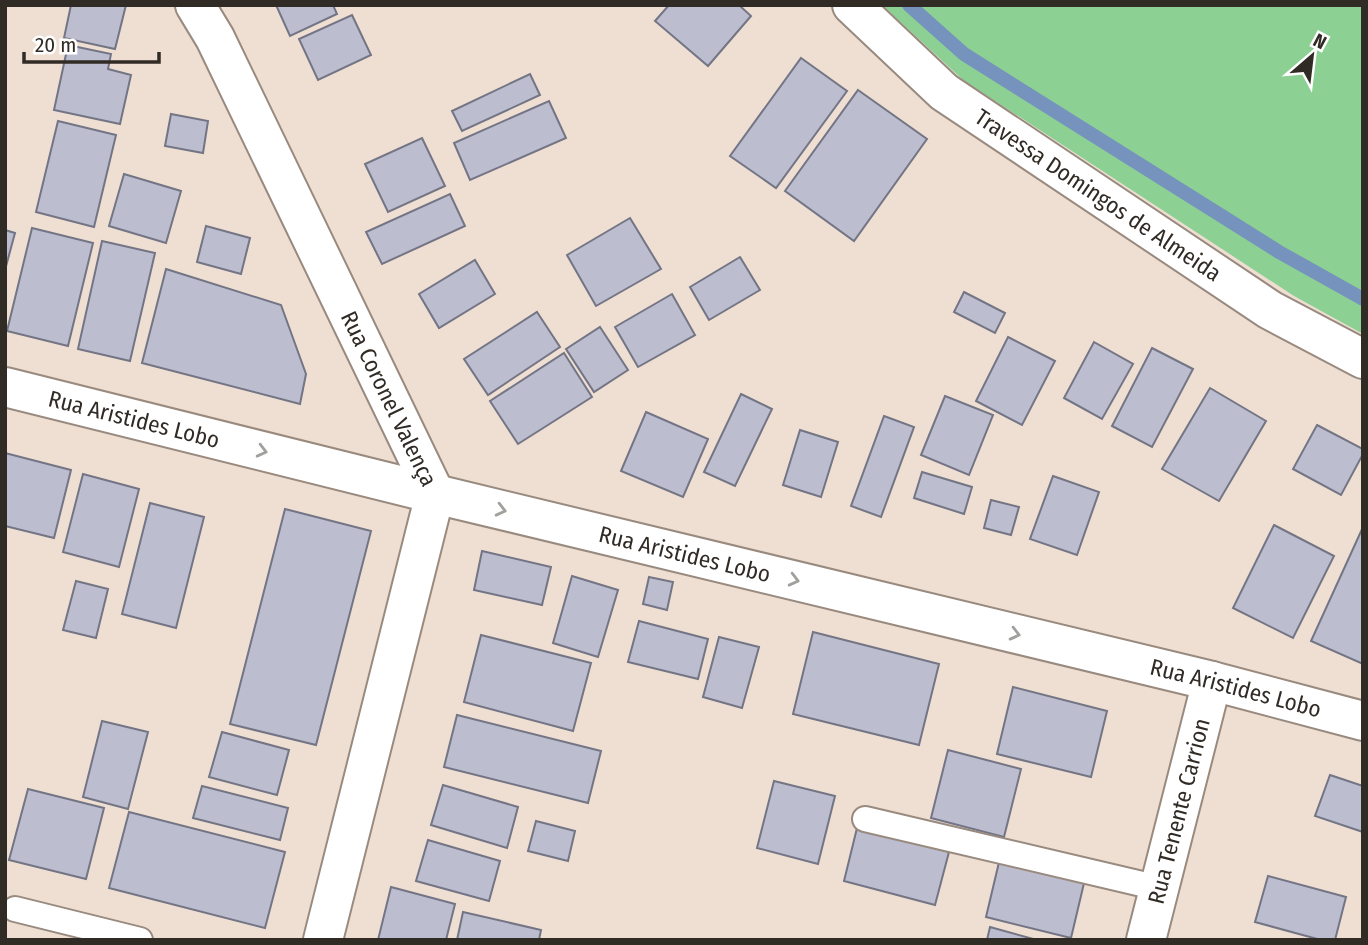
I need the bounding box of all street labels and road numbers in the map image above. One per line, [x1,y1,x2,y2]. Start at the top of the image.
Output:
street label: Travessa Domingos de Almeida [970,103,1227,287]
street label: Rua Coronel Valença [335,306,443,491]
street label: Rua Aristides Lobo [46,384,223,454]
street label: Rua Aristides Lobo [596,520,773,588]
street label: Rua Aristides Lobo [1147,653,1324,723]
street label: Rua Tenente Carrion [1142,715,1216,907]

